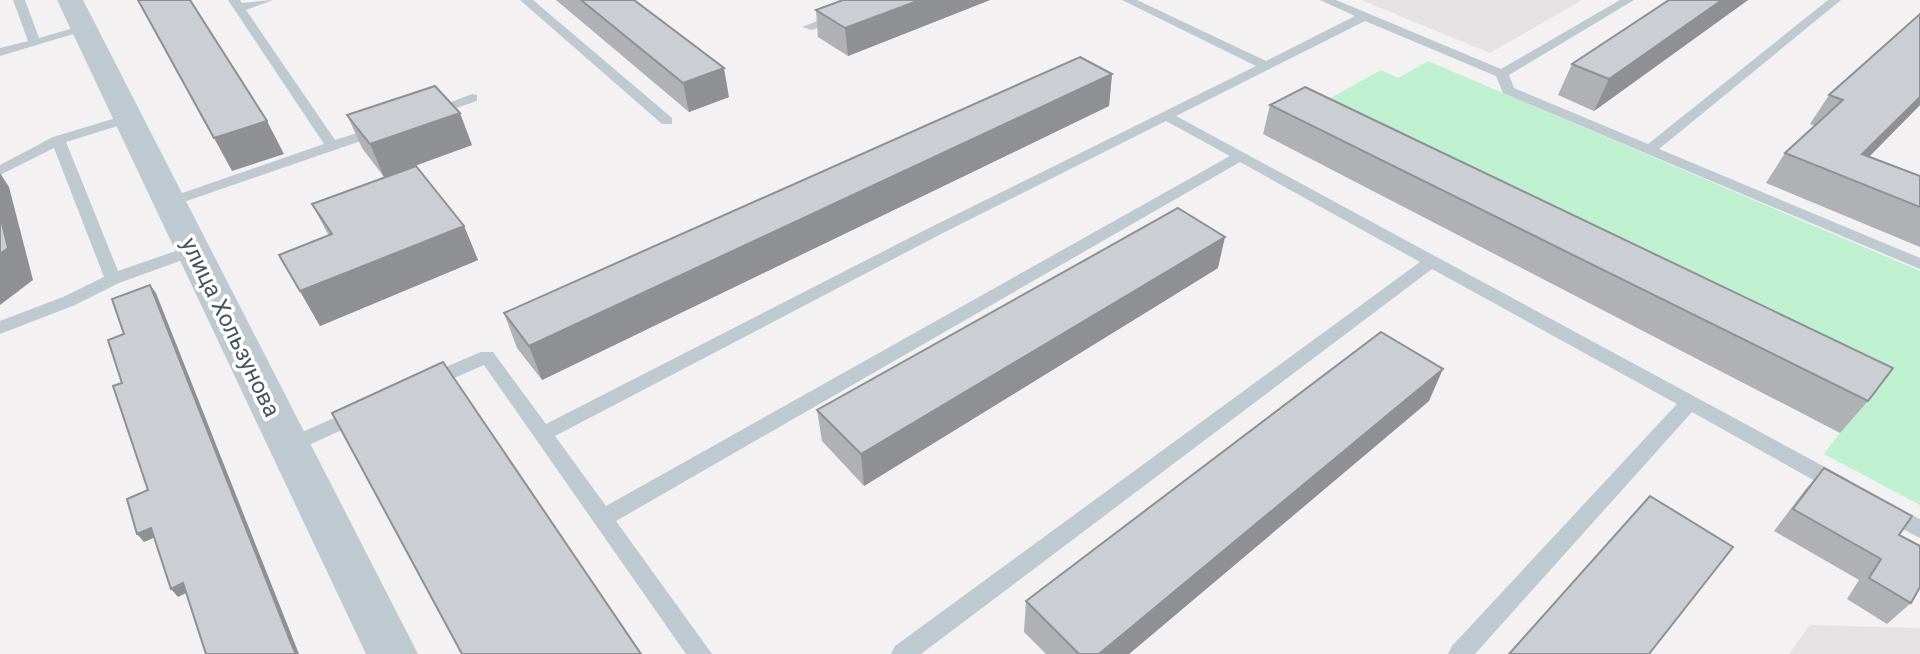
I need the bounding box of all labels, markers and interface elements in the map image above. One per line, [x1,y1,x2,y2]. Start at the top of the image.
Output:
street label: улица Хользунова [175,233,286,421]

